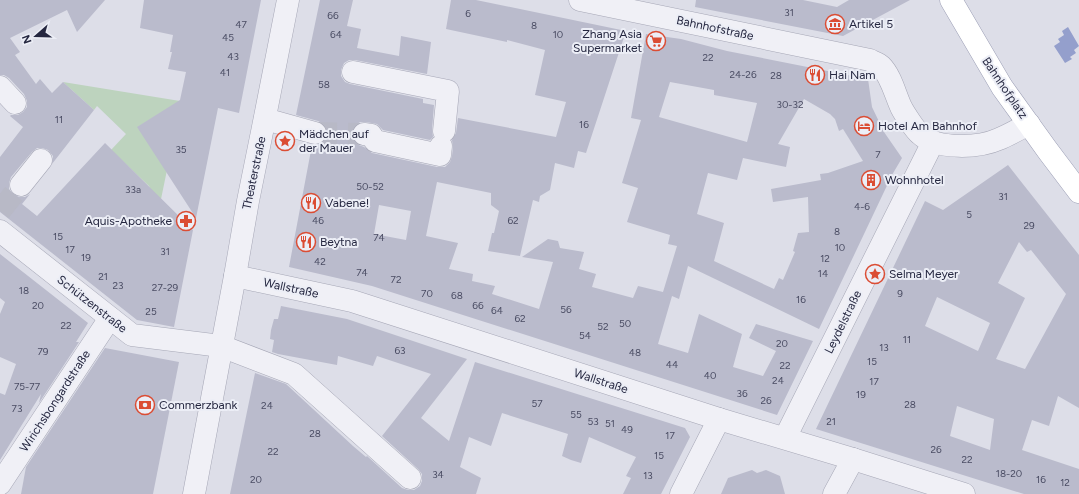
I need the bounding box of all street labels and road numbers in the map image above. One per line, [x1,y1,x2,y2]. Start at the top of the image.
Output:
street label: Bahnhofstraße [675,13,755,43]
street label: Bahnhofplatz [979,55,1031,122]
street label: Theaterstraße [239,135,269,211]
street label: Schützenstraße [54,272,130,336]
street label: Wallstraße [262,275,320,301]
street label: Leydelstraße [822,288,865,356]
street label: Wirichsbongardstraße [17,347,93,455]
street label: Wallstraße [572,366,630,396]

